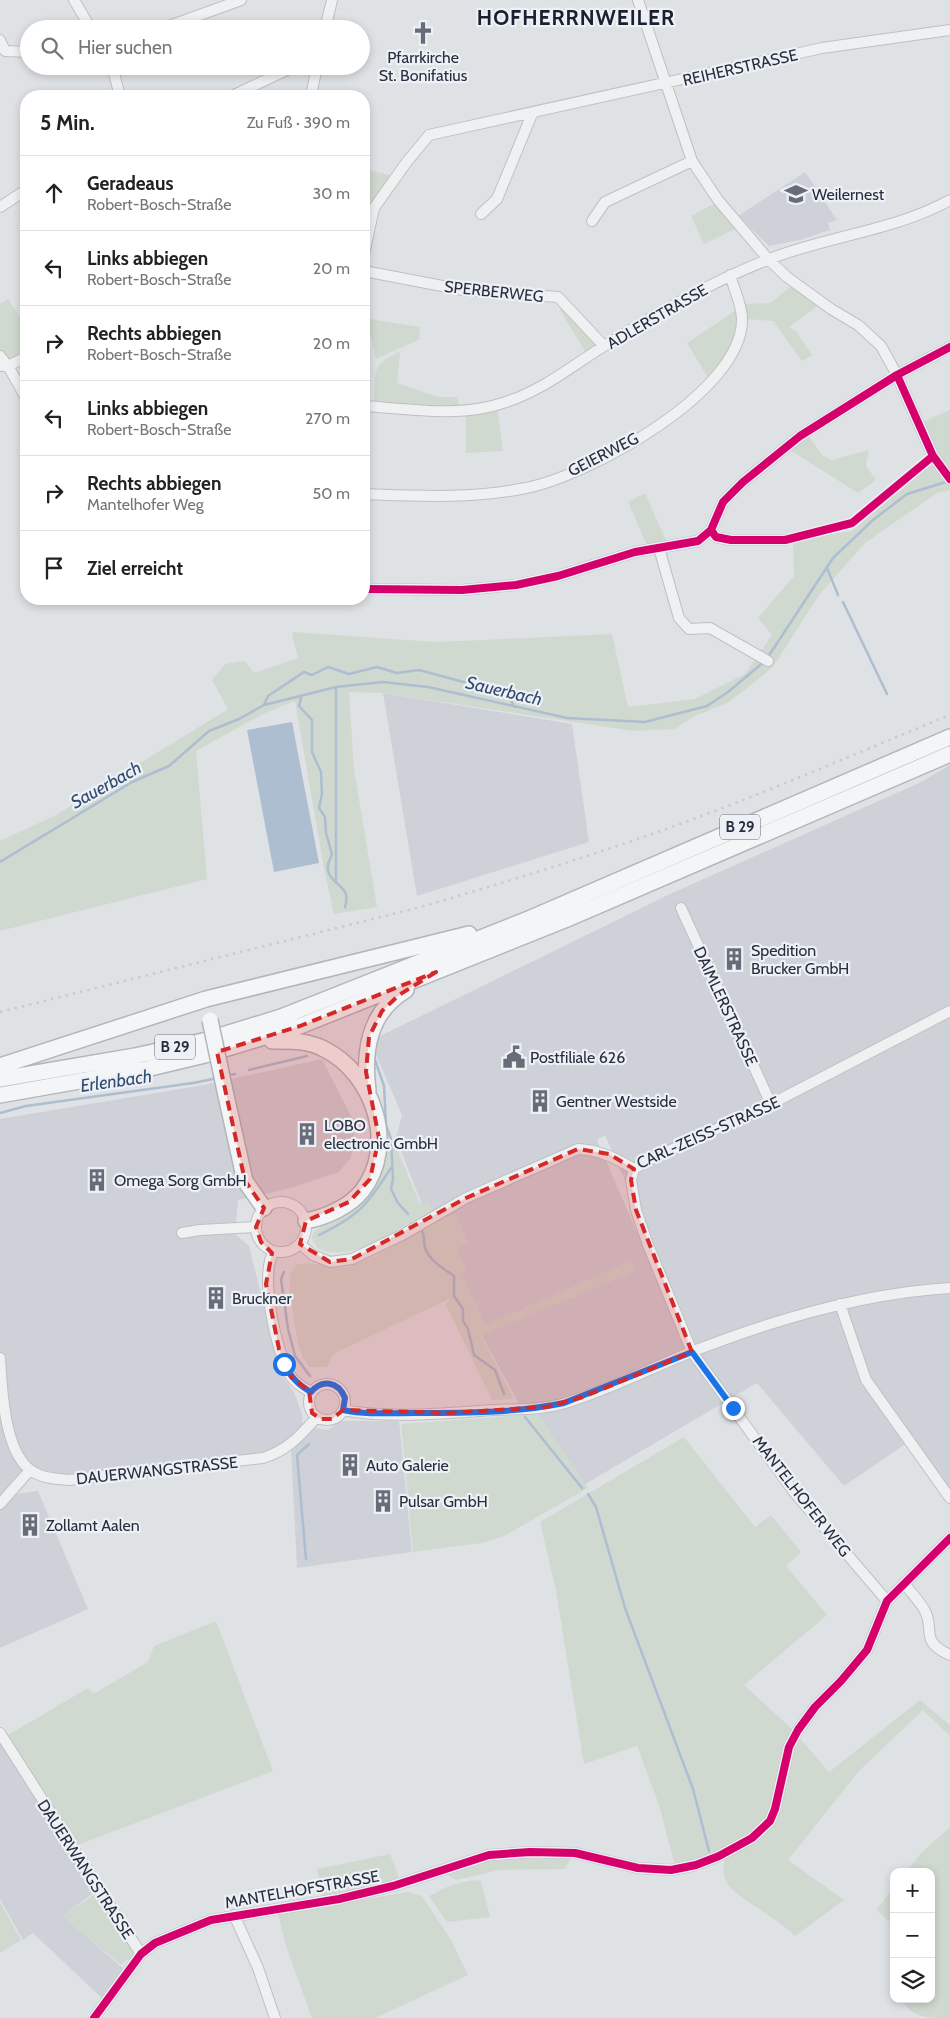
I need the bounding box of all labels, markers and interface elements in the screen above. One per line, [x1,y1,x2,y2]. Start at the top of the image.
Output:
district label: HOFHERRNWEILER [477,5,675,30]
search box [20,20,370,75]
church icon: Pfarrkirche St. Bonifatius [410,20,436,46]
icon: search [38,34,66,62]
text: Hier suchen [78,36,172,59]
street label: REIHERSTRASSE [681,45,800,90]
place label: Pfarrkirche St. Bonifatius [379,48,468,85]
text: 5 Min. [40,110,95,135]
text: Zu Fuß · 390 m [247,113,350,132]
text: Geradeaus [87,172,173,195]
icon: ahead [40,179,68,207]
school or university icon: Weilernest [783,181,809,207]
text: 30 m [313,184,350,203]
place label: Weilernest [812,185,885,204]
text: Robert-Bosch-Straße [87,195,231,214]
text: Links abbiegen [87,247,208,270]
icon: left [40,254,68,282]
text: 20 m [313,259,350,278]
text: Robert-Bosch-Straße [87,270,231,289]
street label: SPERBERWEG [443,277,544,306]
street label: ADLERSTRASSE [604,280,711,353]
text: Rechts abbiegen [87,322,221,345]
icon: right [40,329,68,357]
text: 20 m [313,334,350,353]
text: Robert-Bosch-Straße [87,345,231,364]
text: Links abbiegen [87,397,208,420]
icon: left [40,404,68,432]
text: 270 m [305,409,350,428]
text: Robert-Bosch-Straße [87,420,231,439]
street label: GEIERWEG [565,429,642,480]
text: Rechts abbiegen [87,472,221,495]
icon: right [40,479,68,507]
text: 50 m [313,484,350,503]
text: Mantelhofer Weg [87,495,204,514]
icon: arrive [40,554,68,582]
text: Ziel erreicht [87,557,183,580]
water label: Sauerbach [464,672,544,710]
water label: Sauerbach [67,757,145,813]
road number: B 29 [720,814,760,840]
place label: Spedition Brucker GmbH [751,941,849,978]
street label: DAIMLERSTRASSE [690,943,762,1069]
building icon: Spedition Brucker GmbH [721,946,747,972]
road number: B 29 [155,1034,195,1060]
public building icon: Postfiliale 626 [501,1044,527,1070]
place label: Postfiliale 626 [530,1048,625,1067]
water label: Erlenbach [79,1065,153,1097]
building icon: Gentner Westside [527,1088,553,1114]
place label: Gentner Westside [556,1092,677,1111]
street label: CARL-ZEISS-STRASSE [634,1092,783,1173]
place label: LOBO electronic GmbH [324,1116,438,1153]
building icon: LOBO electronic GmbH [294,1121,320,1147]
building icon: Omega Sorg GmbH [84,1167,110,1193]
place label: Omega Sorg GmbH [114,1171,247,1190]
building icon: Bruckner [203,1285,229,1311]
place label: Bruckner [232,1289,292,1308]
route start [273,1353,296,1376]
route end [722,1397,745,1420]
street label: MANTELHOFER WEG [748,1432,855,1561]
building icon: Auto Galerie [337,1452,363,1478]
street label: DAUERWANGSTRASSE [75,1453,239,1488]
place label: Auto Galerie [366,1456,449,1475]
building icon: Pulsar GmbH [370,1488,396,1514]
place label: Pulsar GmbH [399,1492,488,1511]
building icon: Zollamt Aalen [17,1512,43,1538]
place label: Zollamt Aalen [46,1516,140,1535]
street label: DAUERWANGSTRASSE [33,1796,138,1943]
street label: MANTELHOFSTRASSE [223,1867,381,1912]
map controls [890,1868,935,2003]
button: + [890,1868,935,1913]
button: − [890,1913,935,1958]
button: layers [890,1958,935,2003]

